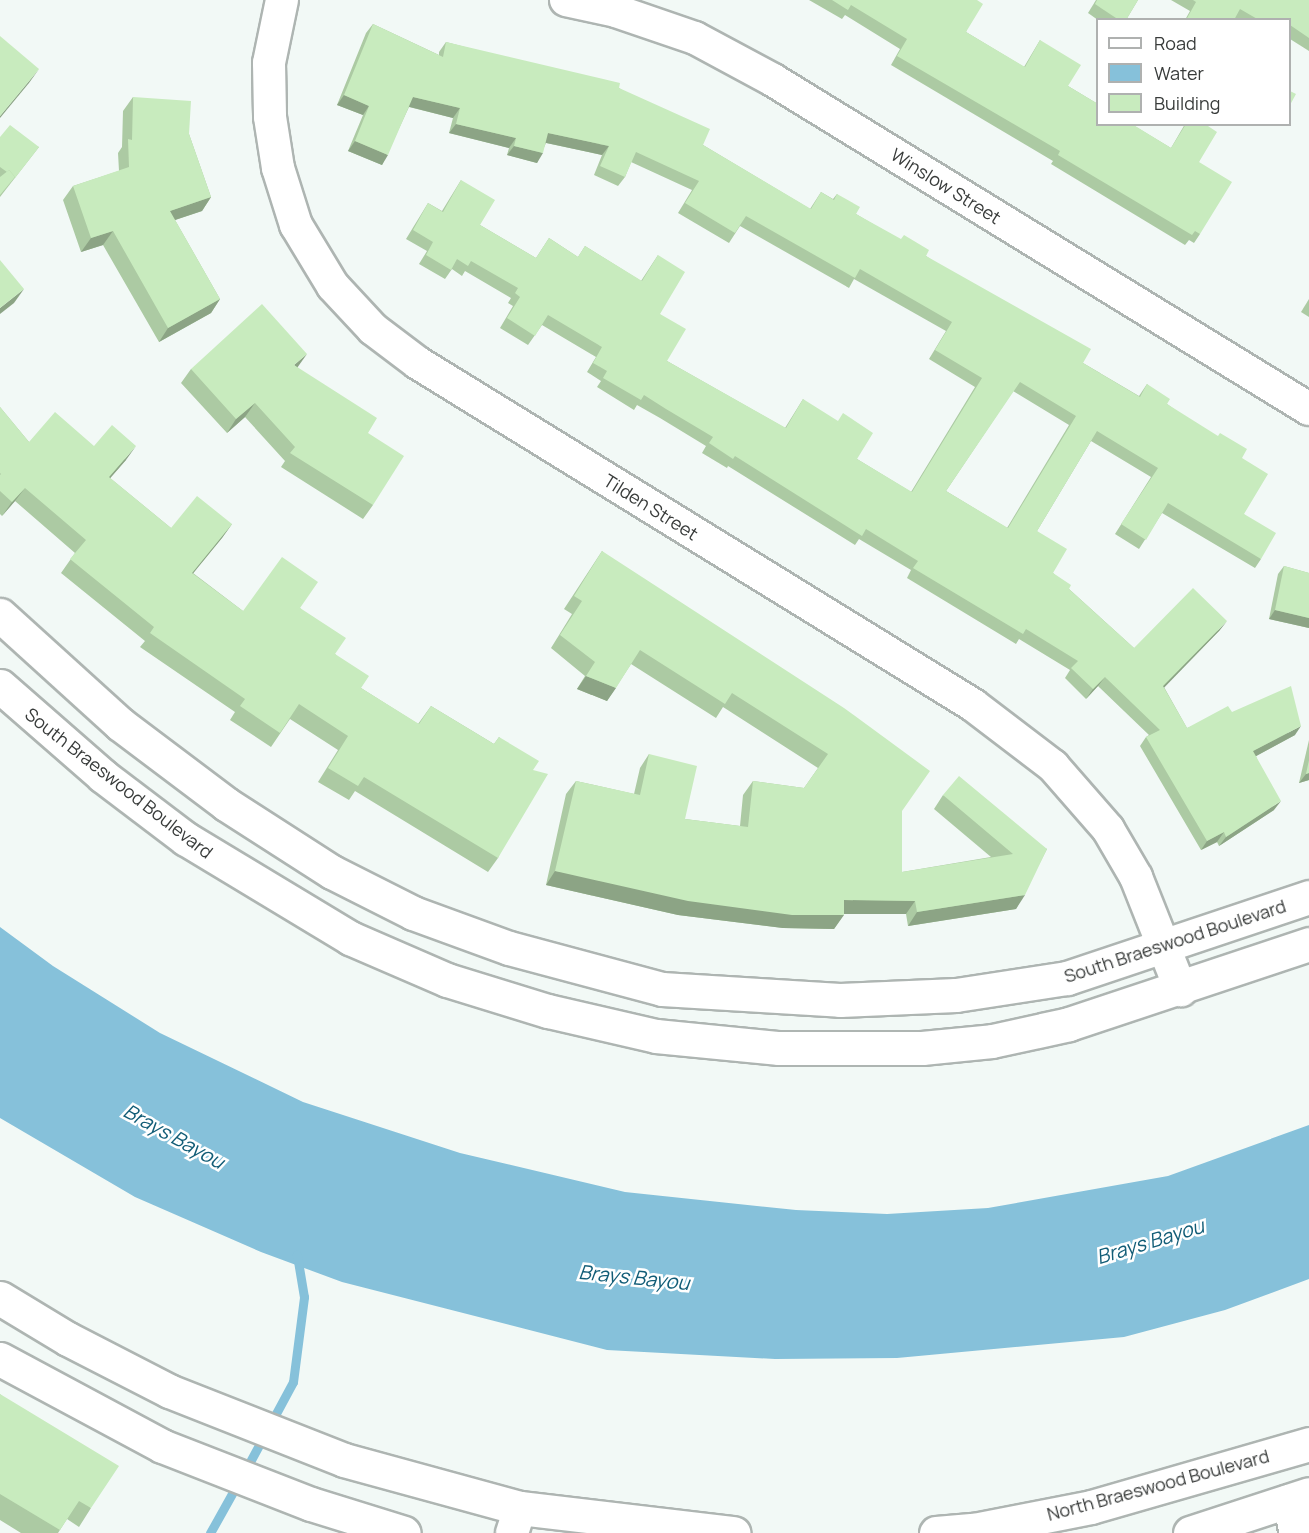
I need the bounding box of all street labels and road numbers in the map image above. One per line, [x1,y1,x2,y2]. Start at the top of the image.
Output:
street label: Winslow Street [887,144,1005,228]
street label: Tilden Street [600,469,702,545]
street label: South Braeswood Boulevard [21,703,217,863]
street label: South Braeswood Boulevard [1061,895,1289,987]
street label: North Braeswood Boulevard [1045,1445,1271,1525]

